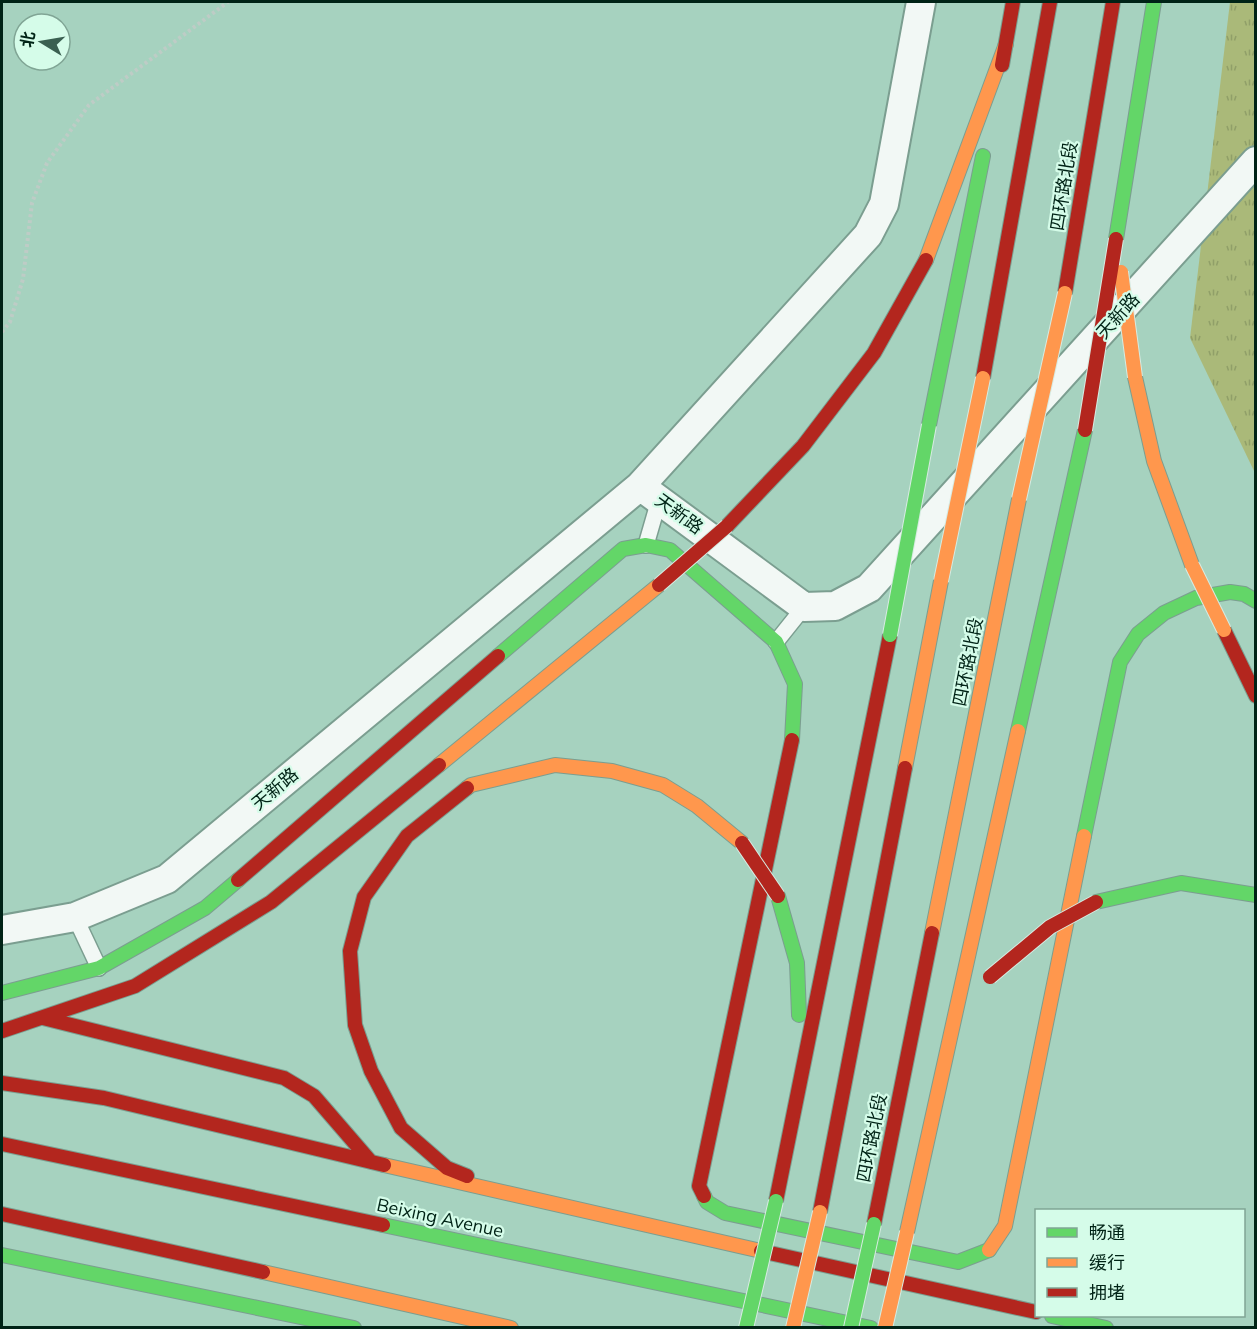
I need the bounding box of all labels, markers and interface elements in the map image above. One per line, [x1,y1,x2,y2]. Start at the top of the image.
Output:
north arrow [12,12,72,72]
text: 北 [16,29,39,49]
street label: 四环路北段 [1045,140,1082,232]
street label: 天新路 [1091,288,1144,343]
street label: 天新路 [651,488,708,539]
street label: 四环路北段 [948,616,987,708]
street label: 天新路 [247,762,303,815]
street label: 四环路北段 [852,1092,891,1184]
street label: Beixing Avenue [375,1193,506,1242]
legend [1035,1209,1245,1317]
text: 畅通 [1089,1221,1125,1244]
text: 缓行 [1089,1251,1125,1274]
text: 拥堵 [1089,1281,1125,1304]

